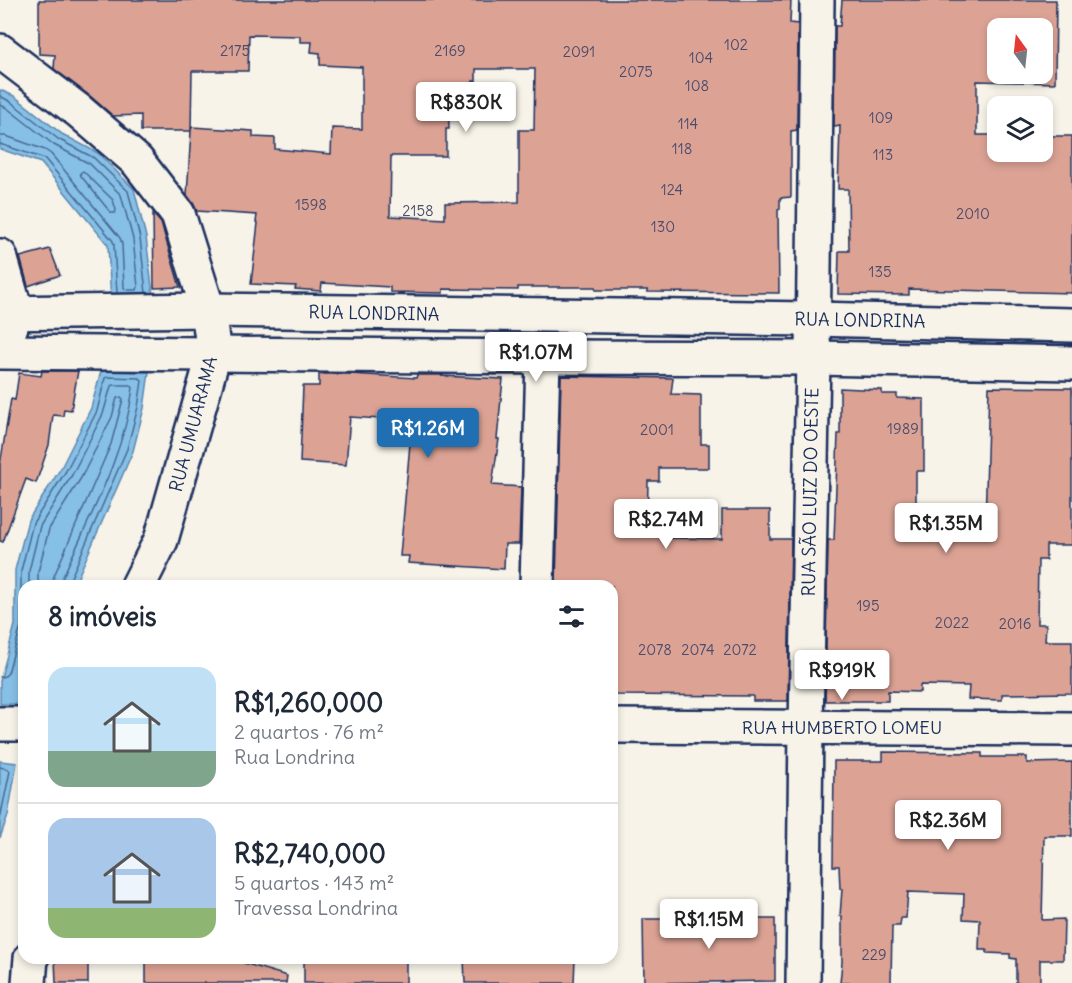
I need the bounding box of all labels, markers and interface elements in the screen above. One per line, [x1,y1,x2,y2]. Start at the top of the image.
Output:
north arrow [987,18,1053,84]
map controls [987,18,1053,162]
house number: 102 [724,35,748,54]
house number: 2175 [220,41,250,60]
house number: 2169 [434,41,466,60]
house number: 2091 [563,42,595,61]
house number: 104 [689,48,714,67]
house number: 2075 [619,62,653,81]
house number: 108 [685,76,709,95]
pin: R$830K [417,82,515,133]
text: R$830K [430,89,502,114]
button: layers [987,96,1053,162]
house number: 109 [869,108,893,127]
house number: 114 [678,114,699,133]
house number: 118 [672,139,692,158]
house number: 113 [873,145,893,164]
house number: 124 [661,180,684,199]
house number: 1598 [295,195,327,214]
house number: 2158 [402,201,434,220]
house number: 2010 [956,204,990,223]
house number: 130 [651,217,675,236]
house number: 135 [868,262,892,281]
street label: RUA LONDRINA [308,300,440,326]
street label: RUA LONDRINA [794,307,926,333]
pin: R$1.07M [481,332,591,383]
text: R$1.07M [499,339,573,364]
street label: RUA UMUARAMA [164,354,222,494]
street label: RUA SÃO LUIZ DO OESTE [797,387,823,597]
pin: R$1.26M [373,408,483,459]
text: R$1.26M [391,415,465,440]
house number: 1989 [887,419,919,438]
house number: 2001 [640,420,674,439]
pin: R$2.74M [611,499,721,550]
pin: R$1.35M [891,503,1001,554]
text: R$2.74M [628,506,704,531]
text: R$1.35M [909,510,983,535]
house number: 195 [856,596,880,615]
text: 8 imóveis [48,600,157,633]
icon: filters [555,600,588,633]
house number: 2022 [935,613,969,632]
house number: 2016 [999,614,1031,633]
house number: 2078 [638,640,672,659]
house number: 2074 [681,640,715,659]
house number: 2072 [723,640,757,659]
pin: R$919K [793,650,891,701]
text: R$919K [808,657,876,682]
text: R$1,260,000 [234,686,383,719]
icon: home [96,691,168,763]
street label: RUA HUMBERTO LOMEU [742,716,942,739]
text: 2 quartos · 76 m² [234,719,384,744]
text: Rua Londrina [234,744,355,769]
pin: R$2.36M [893,800,1003,851]
text: R$2.36M [909,807,987,832]
text: R$2,740,000 [234,837,386,870]
icon: home [96,842,168,914]
text: 5 quartos · 143 m² [234,870,394,895]
text: Travessa Londrina [234,895,398,920]
pin: R$1.15M [654,899,764,950]
text: R$1.15M [674,906,744,931]
house number: 229 [861,945,887,964]

